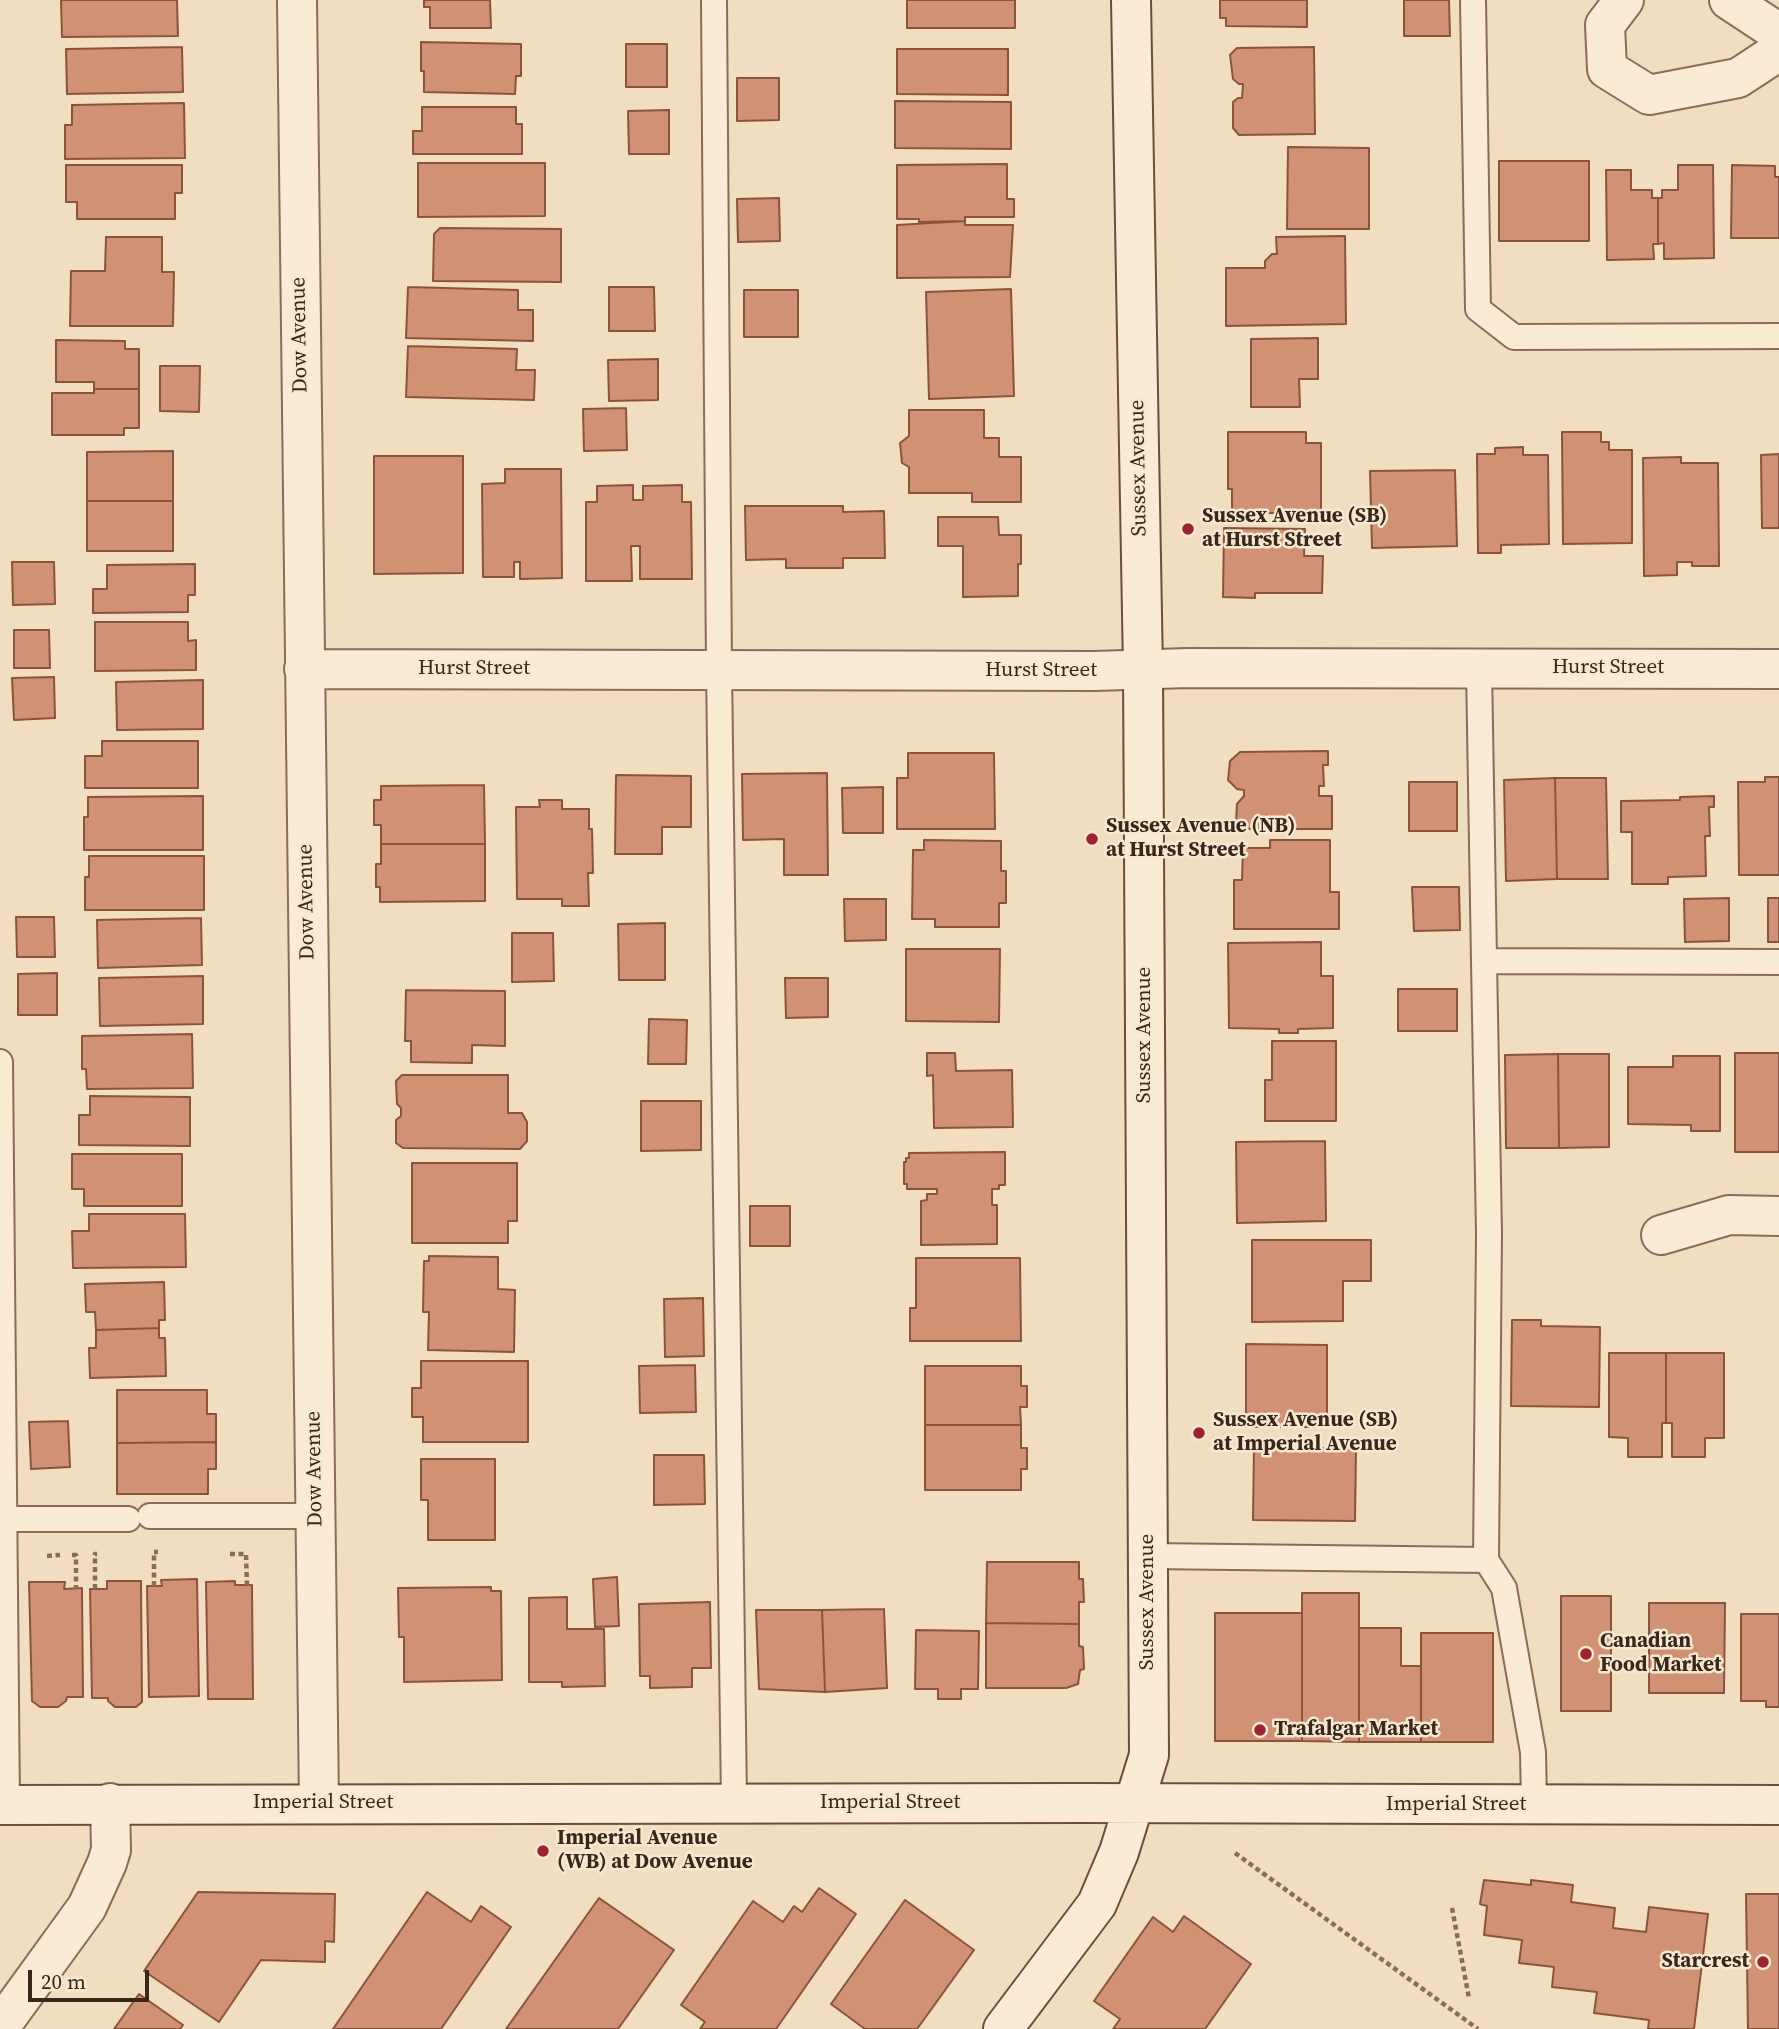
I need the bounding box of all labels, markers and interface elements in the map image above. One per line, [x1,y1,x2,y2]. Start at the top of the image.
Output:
street label: Dow Avenue [286,277,314,393]
street label: Sussex Avenue [1125,399,1153,537]
place label: Sussex Avenue (SB) at Hurst Street [1202,504,1387,554]
marker: Sussex Avenue (SB) at Hurst Street [1180,521,1196,537]
street label: Hurst Street [1552,655,1664,681]
street label: Hurst Street [418,656,530,682]
street label: Hurst Street [985,658,1097,684]
place label: Sussex Avenue (NB) at Hurst Street [1106,814,1295,864]
marker: Sussex Avenue (NB) at Hurst Street [1084,831,1100,847]
street label: Dow Avenue [293,844,321,960]
street label: Sussex Avenue [1132,967,1158,1103]
place label: Sussex Avenue (SB) at Imperial Avenue [1213,1408,1398,1458]
street label: Dow Avenue [301,1411,329,1527]
marker: Sussex Avenue (SB) at Imperial Avenue [1191,1425,1207,1441]
street label: Sussex Avenue [1135,1534,1161,1670]
place label: Canadian Food Market [1600,1629,1721,1679]
marker: Canadian Food Market [1578,1646,1594,1662]
place label: Trafalgar Market [1274,1717,1438,1743]
marker: Trafalgar Market [1252,1722,1268,1738]
street label: Imperial Street [253,1790,393,1816]
street label: Imperial Street [820,1790,960,1816]
street label: Imperial Street [1386,1792,1526,1818]
place label: Imperial Avenue (WB) at Dow Avenue [557,1826,753,1876]
marker: Imperial Avenue (WB) at Dow Avenue [535,1843,551,1859]
place label: Starcrest [1662,1949,1749,1975]
marker: Starcrest [1755,1954,1771,1970]
scale bar [32,1955,152,1999]
text: 20 m [41,1967,86,1996]

